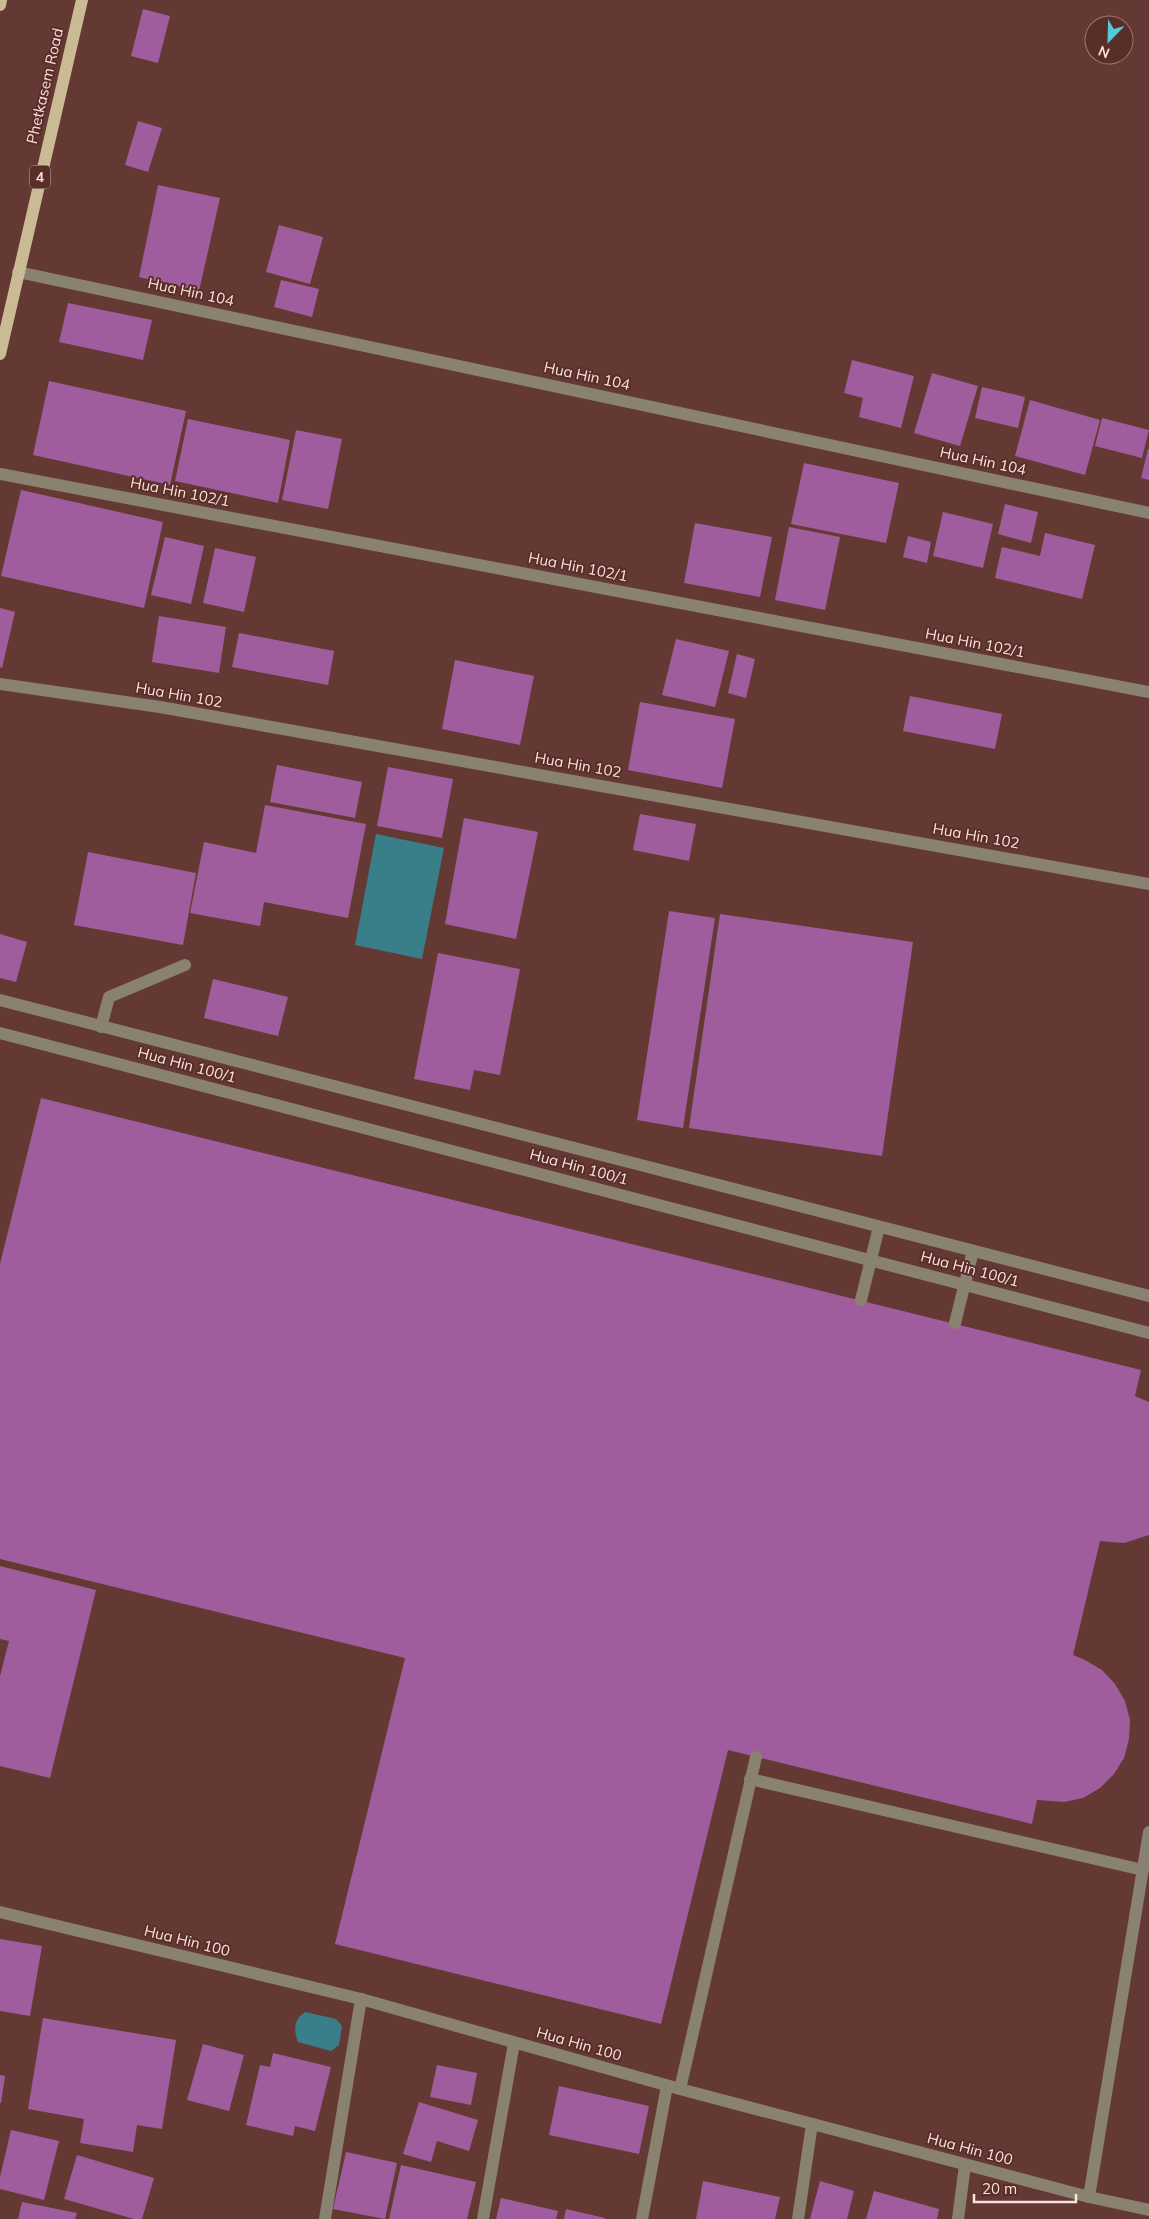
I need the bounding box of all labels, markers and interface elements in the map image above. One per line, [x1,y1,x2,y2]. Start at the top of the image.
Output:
north arrow [1084,15,1134,65]
street label: Phetkasem Road [22,26,67,146]
text: N [1096,42,1112,62]
road number: 4 [30,166,50,188]
street label: Hua Hin 104 [146,273,236,310]
street label: Hua Hin 104 [542,357,632,394]
street label: Hua Hin 104 [938,442,1028,479]
street label: Hua Hin 102/1 [129,473,232,510]
street label: Hua Hin 102/1 [527,548,630,585]
street label: Hua Hin 102/1 [924,624,1027,661]
street label: Hua Hin 102 [134,678,224,711]
street label: Hua Hin 102 [533,748,623,781]
street label: Hua Hin 102 [931,819,1021,852]
street label: Hua Hin 100/1 [136,1042,238,1087]
street label: Hua Hin 100/1 [528,1144,630,1189]
street label: Hua Hin 100/1 [919,1246,1021,1291]
street label: Hua Hin 100 [142,1921,232,1960]
street label: Hua Hin 100 [534,2022,624,2065]
street label: Hua Hin 100 [925,2128,1015,2169]
scale bar [974,2172,1076,2204]
text: 20 m [982,2179,1017,2198]

